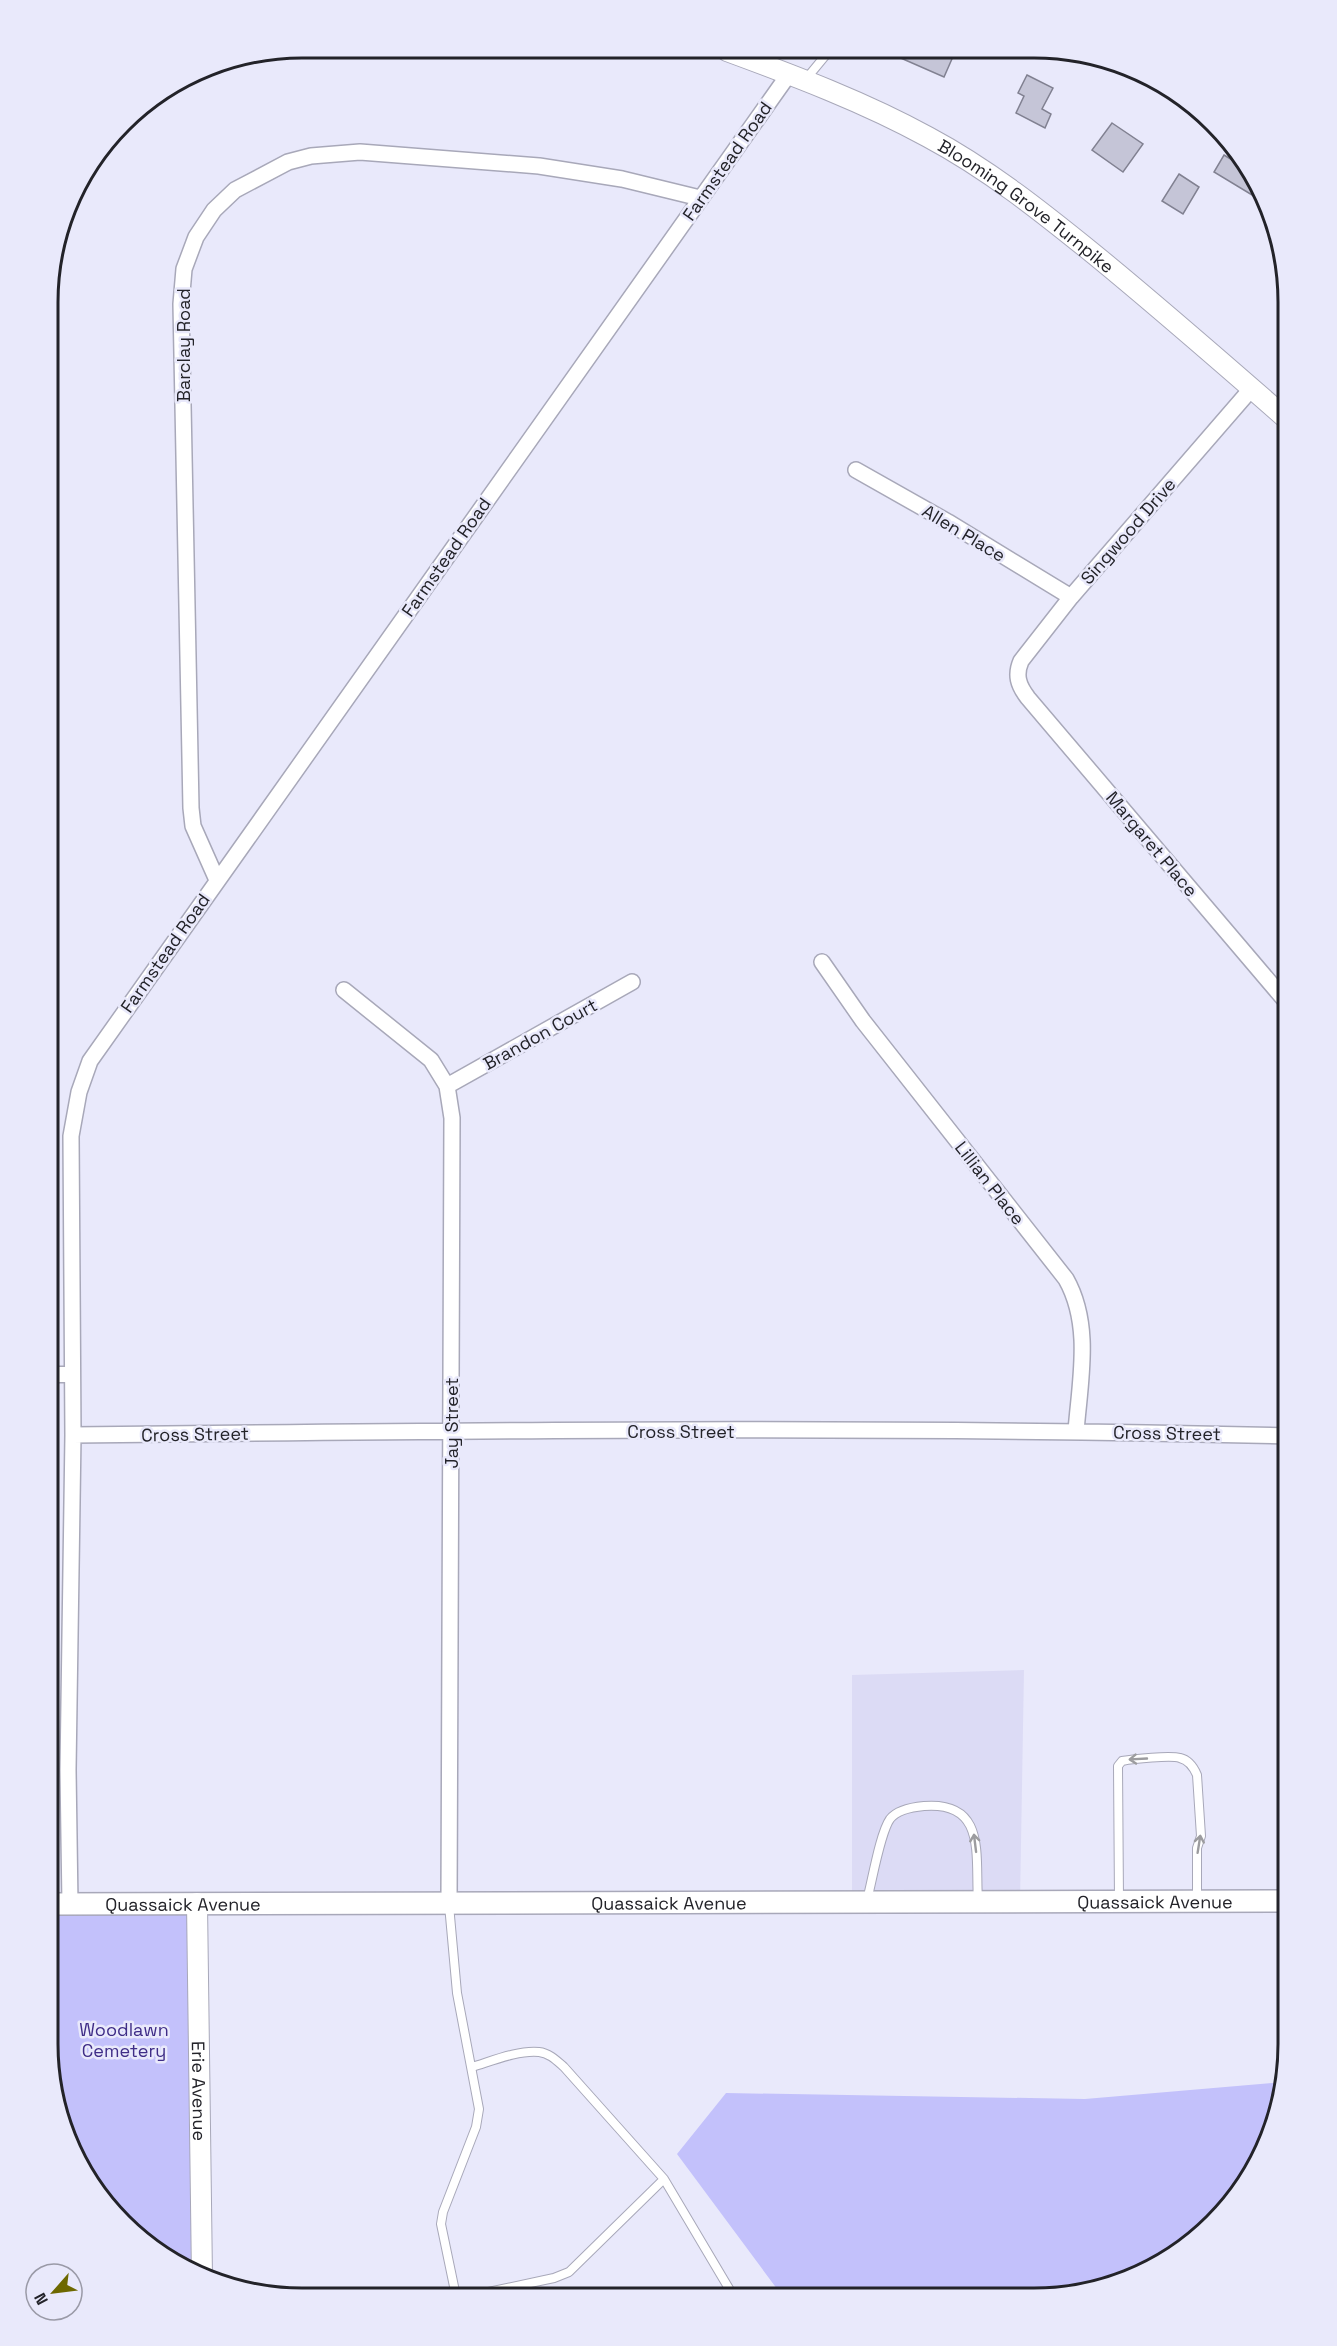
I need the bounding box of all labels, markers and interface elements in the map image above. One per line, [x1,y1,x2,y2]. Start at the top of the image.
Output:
street label: Farmstead Road [677,97,777,225]
street label: Blooming Grove Turnpike [934,134,1119,278]
street label: Barclay Road [172,288,195,402]
street label: Singwood Drive [1075,473,1181,589]
street label: Farmstead Road [396,493,496,621]
street label: Allen Place [918,499,1010,567]
street label: Margaret Place [1101,787,1203,901]
street label: Farmstead Road [115,889,215,1017]
street label: Brandon Court [479,993,601,1075]
street label: Lillian Place [950,1136,1030,1230]
street label: Jay Street [440,1377,463,1469]
street label: Cross Street [627,1420,735,1443]
street label: Cross Street [1113,1421,1221,1445]
street label: Cross Street [141,1422,249,1446]
one-way arrow [1128,1754,1148,1765]
one-way arrow [969,1834,980,1854]
one-way arrow [1194,1834,1205,1854]
street label: Quassaick Avenue [1077,1890,1233,1913]
street label: Quassaick Avenue [591,1891,747,1914]
street label: Quassaick Avenue [105,1892,261,1915]
park label: Woodlawn Cemetery [79,2018,169,2062]
street label: Erie Avenue [187,2041,212,2141]
north arrow [24,2262,84,2322]
text: N [29,2289,53,2308]

